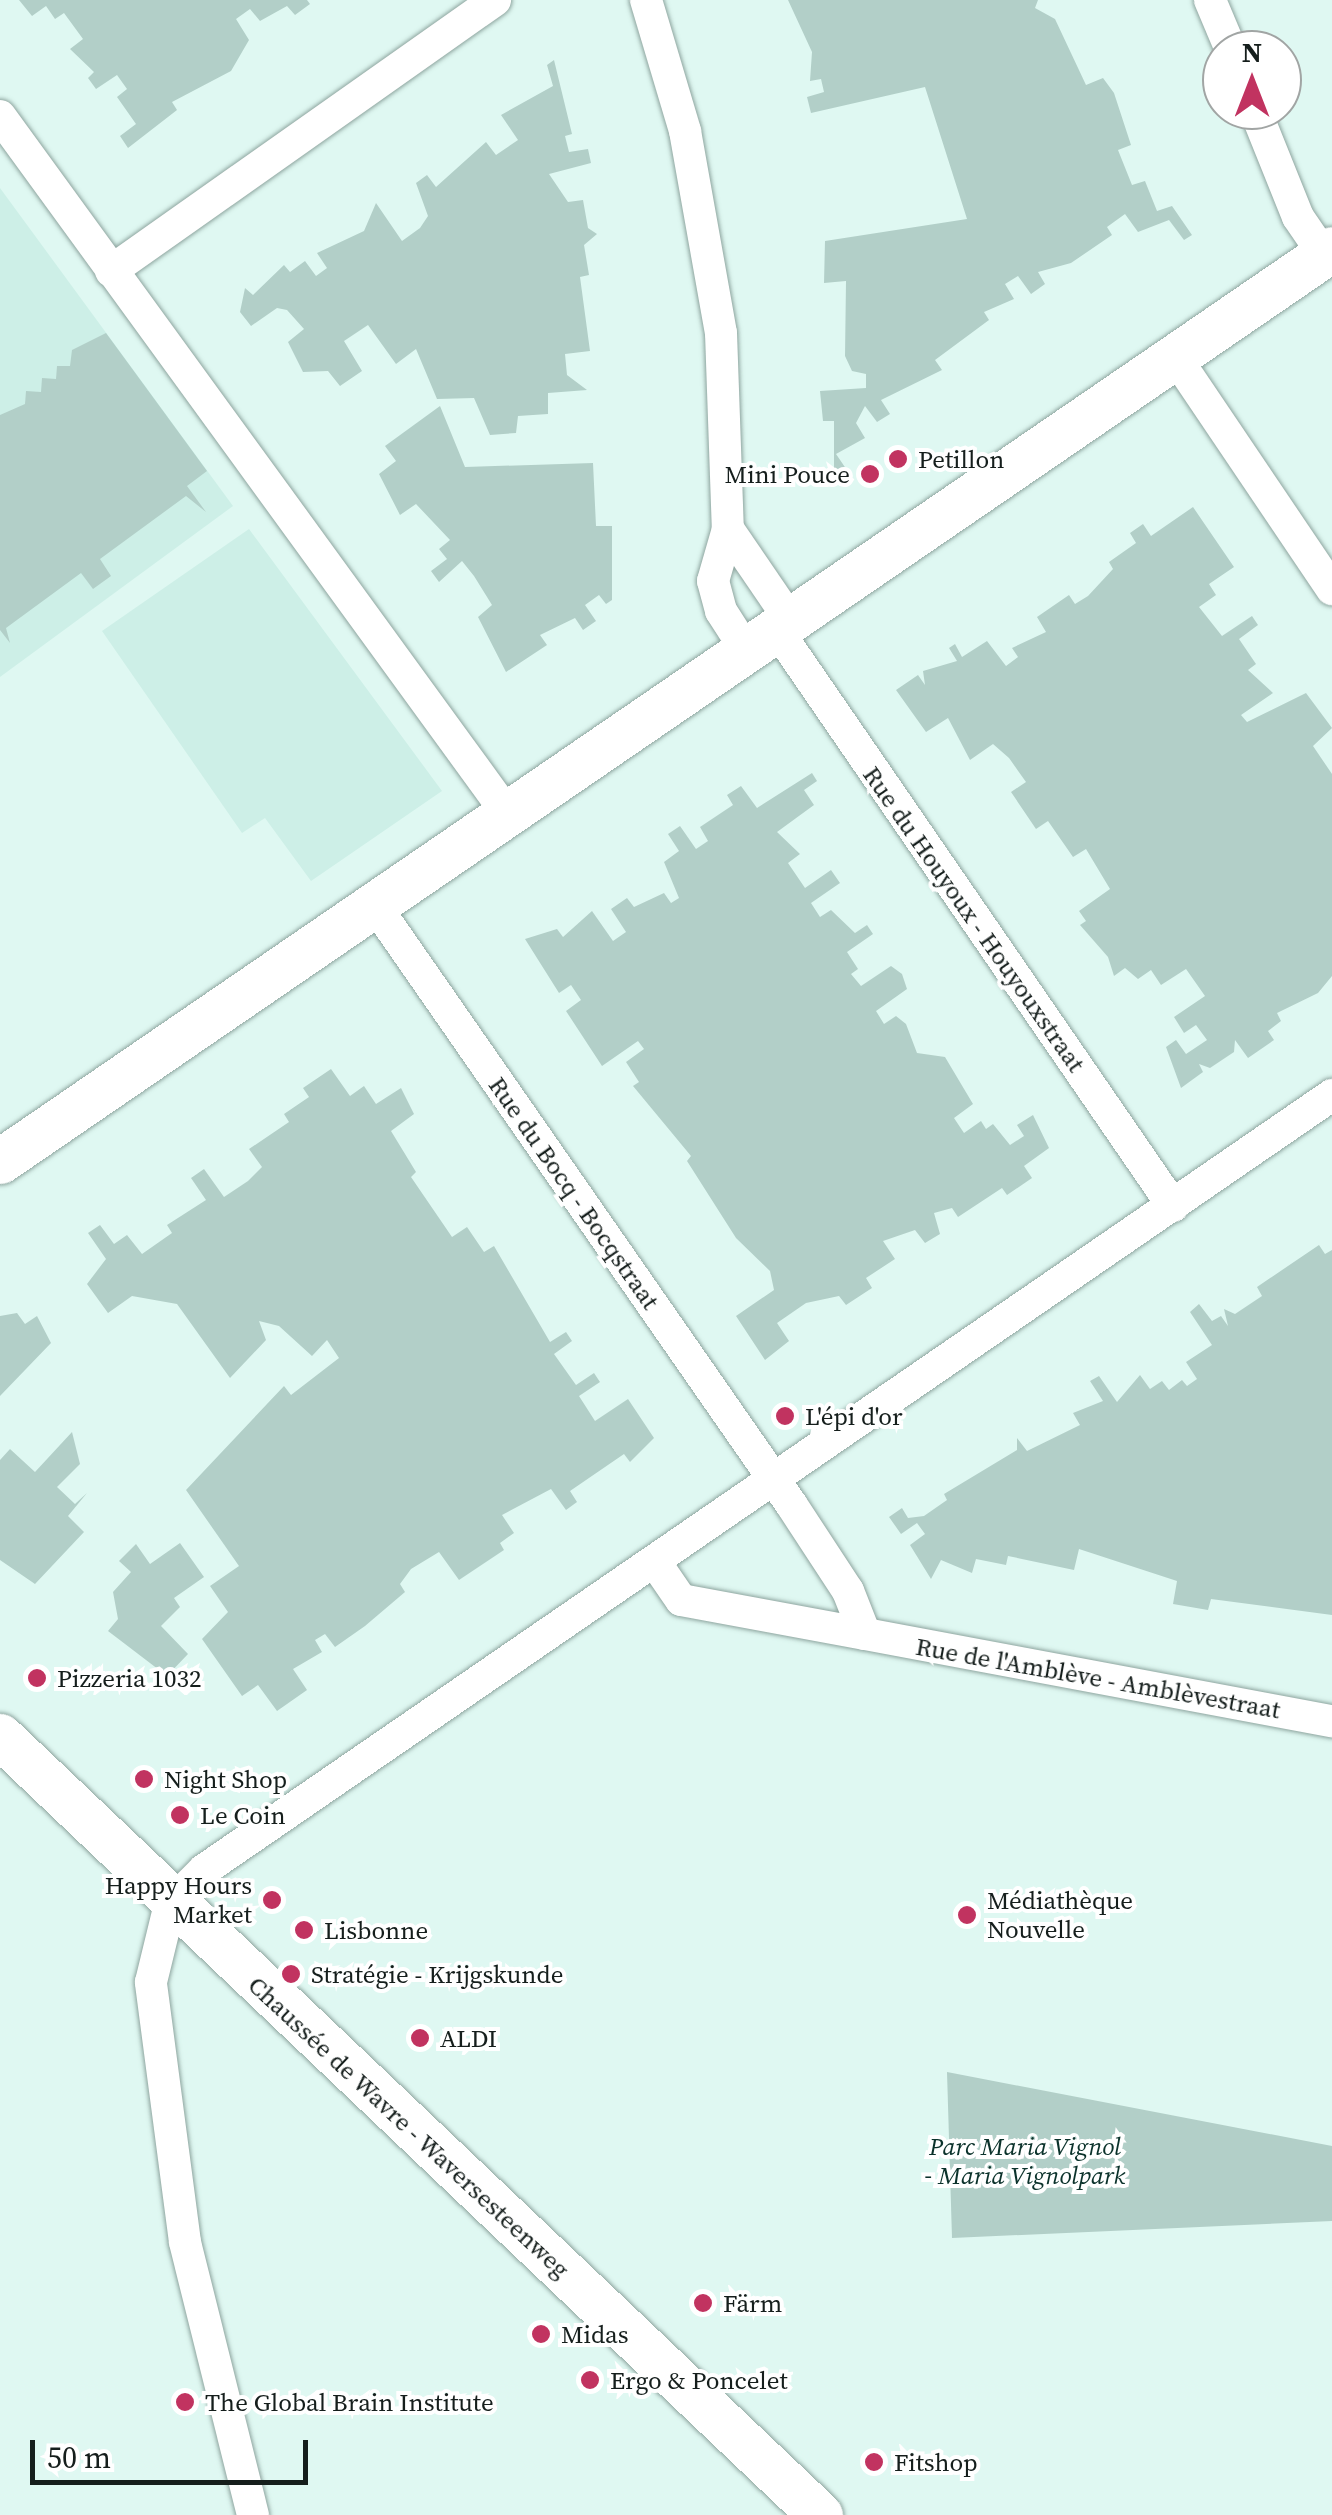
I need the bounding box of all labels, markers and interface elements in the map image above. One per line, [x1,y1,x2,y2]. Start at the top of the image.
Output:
north arrow [1202,30,1302,130]
text: N [1242,33,1262,71]
place label: Petillon [918,444,1004,474]
marker: Petillon [887,448,909,470]
place label: Mini Pouce [725,459,850,489]
marker: Mini Pouce [859,463,881,485]
street label: Rue du Houyoux - Houyouxstraat [857,760,1091,1078]
street label: Rue du Bocq - Bocqstraat [482,1071,666,1315]
place label: L'épi d'or [805,1401,903,1431]
marker: L'épi d'or [774,1405,796,1427]
street label: Rue de l'Amblève - Amblèvestraat [913,1631,1283,1725]
place label: Pizzeria 1032 [57,1663,202,1693]
marker: Pizzeria 1032 [26,1667,48,1689]
place label: Night Shop [164,1764,287,1794]
marker: Night Shop [133,1768,155,1790]
place label: Le Coin [200,1800,286,1830]
marker: Le Coin [169,1804,191,1826]
place label: Happy Hours Market [105,1871,252,1930]
place label: Médiathèque Nouvelle [987,1886,1133,1945]
marker: Happy Hours Market [261,1889,283,1911]
marker: Médiathèque Nouvelle [956,1904,978,1926]
place label: Lisbonne [324,1915,428,1945]
marker: Lisbonne [293,1919,315,1941]
place label: Stratégie - Krijgskunde [311,1959,563,1989]
marker: Stratégie - Krijgskunde [280,1963,302,1985]
street label: Chaussée de Wavre - Waversesteenweg [242,1969,576,2285]
place label: ALDI [440,2023,497,2053]
marker: ALDI [409,2027,431,2049]
park label: Parc Maria Vignol - Maria Vignolpark [925,2132,1125,2191]
place label: Färm [723,2288,782,2318]
marker: Färm [692,2292,714,2314]
place label: Midas [561,2319,628,2349]
marker: Midas [530,2323,552,2345]
place label: Ergo & Poncelet [610,2365,788,2395]
marker: Ergo & Poncelet [579,2369,601,2391]
place label: The Global Brain Institute [205,2387,494,2417]
marker: The Global Brain Institute [174,2391,196,2413]
scale bar [35,2420,312,2482]
text: 50 m [47,2437,111,2478]
place label: Fitshop [894,2447,977,2477]
marker: Fitshop [863,2451,885,2473]

